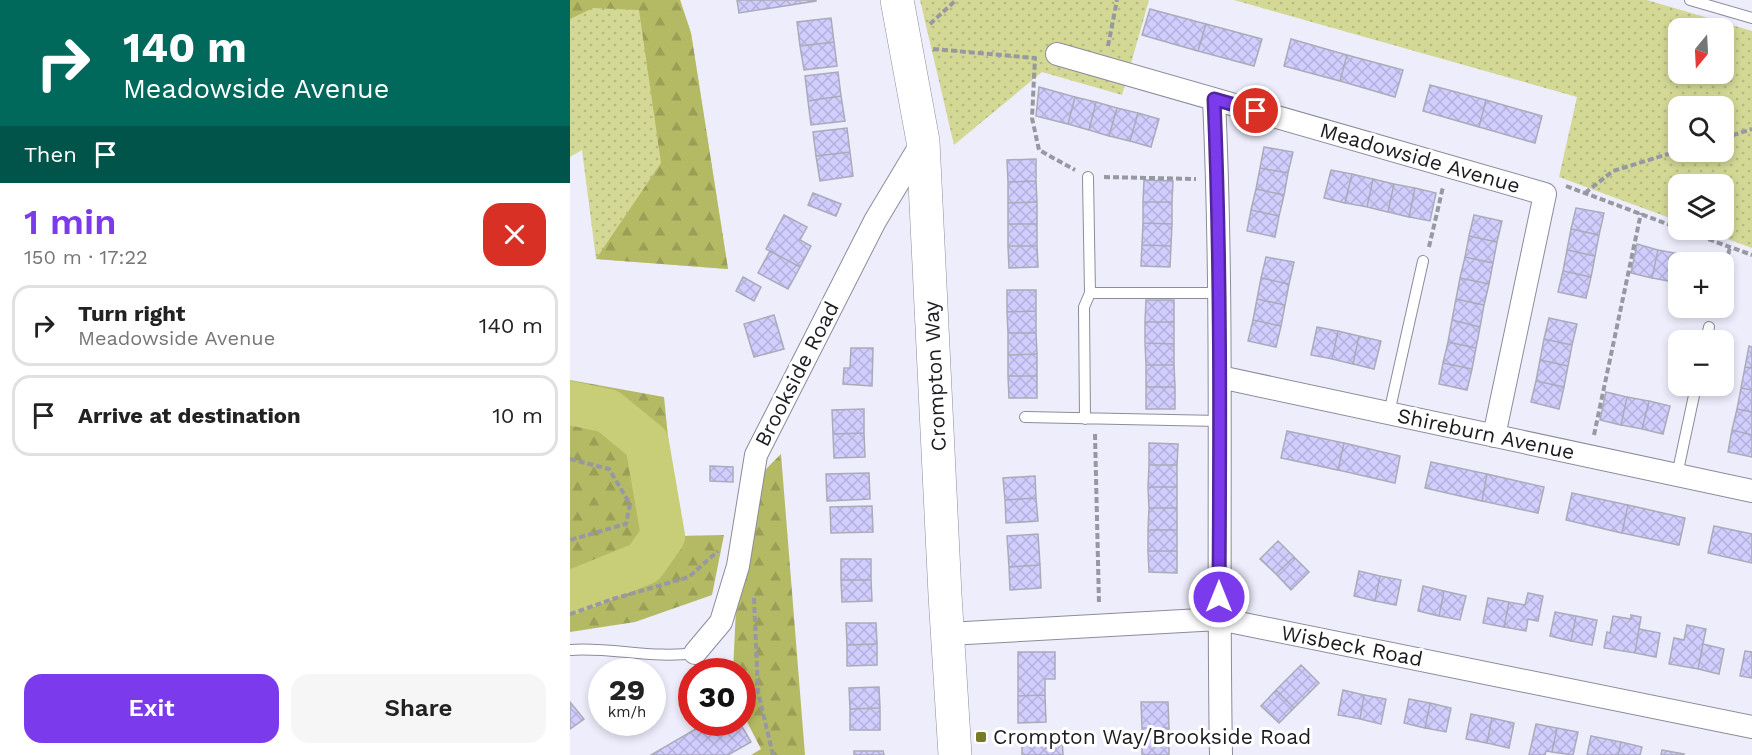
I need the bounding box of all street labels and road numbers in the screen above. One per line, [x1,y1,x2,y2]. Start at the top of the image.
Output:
street label: Meadowside Avenue [1317,117,1523,198]
street label: Brookside Road [749,297,844,450]
street label: Crompton Way [918,300,951,452]
street label: Shireburn Avenue [1395,403,1577,465]
street label: Wisbeck Road [1279,620,1425,671]

